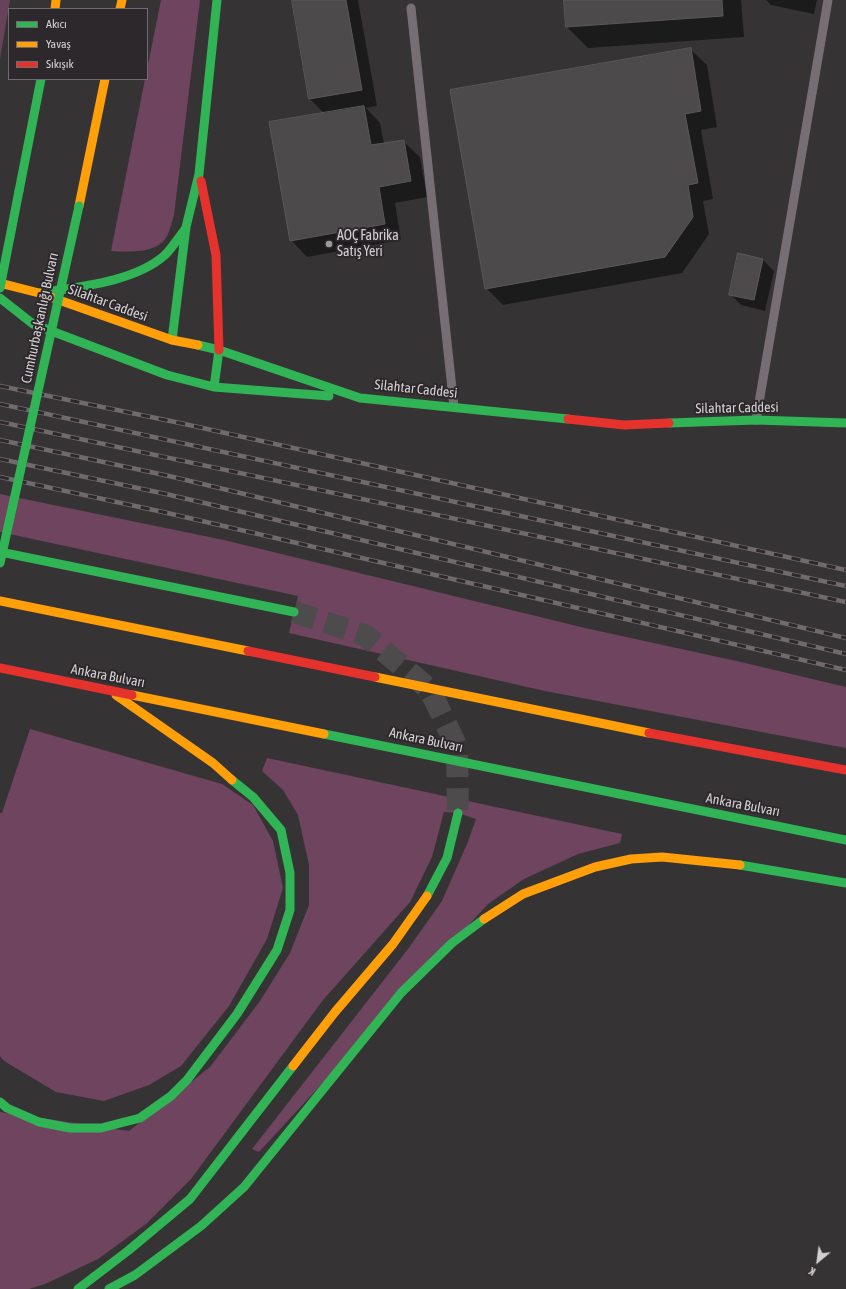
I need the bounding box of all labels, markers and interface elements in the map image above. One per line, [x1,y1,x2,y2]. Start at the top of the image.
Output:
legend [8,8,148,80]
text: Akıcı [46,17,67,31]
text: Yavaş [46,37,71,51]
text: Sıkışık [46,57,74,71]
place label: AOÇ Fabrika Satış Yeri [337,228,399,260]
marker: AOÇ Fabrika Satış Yeri [324,239,334,249]
street label: Cumhurbaşkanlığı Bulvarı [18,251,62,385]
street label: Silahtar Caddesi [66,281,150,325]
street label: Silahtar Caddesi [374,376,458,402]
street label: Silahtar Caddesi [695,399,779,417]
street label: Ankara Bulvarı [70,661,146,691]
street label: Ankara Bulvarı [388,724,464,756]
street label: Ankara Bulvarı [705,790,781,820]
north arrow [798,1241,838,1281]
text: K [807,1265,817,1278]

